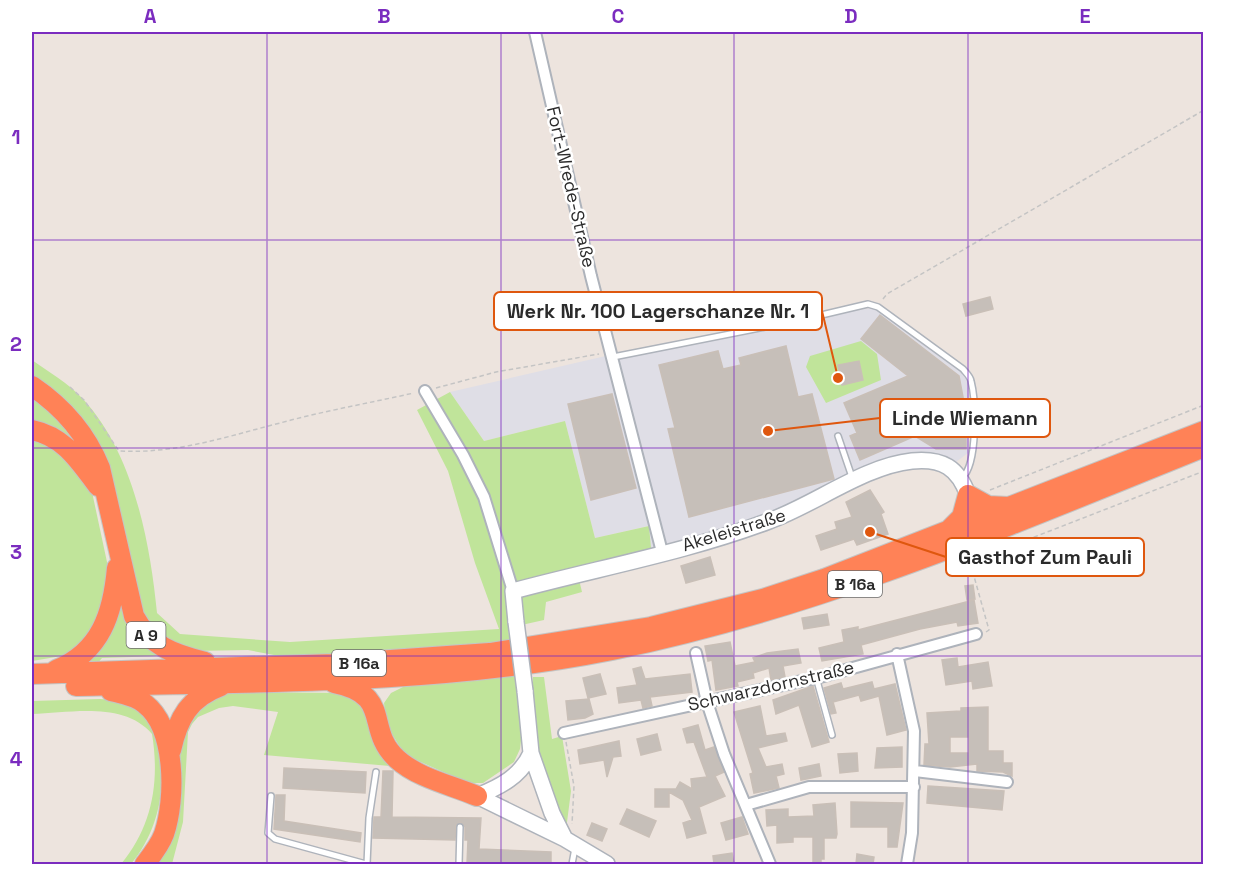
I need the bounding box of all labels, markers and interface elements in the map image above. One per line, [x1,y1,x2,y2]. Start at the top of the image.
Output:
text: A [144,3,157,29]
text: B [377,3,391,29]
text: C [612,3,625,29]
text: D [844,3,858,29]
text: E [1079,3,1091,29]
street label: Fort-Wrede-Straße [542,104,601,270]
text: 1 [11,124,21,150]
callout: Werk Nr. 100 Lagerschanze Nr. 1 [494,292,822,330]
text: Werk Nr. 100 Lagerschanze Nr. 1 [507,298,809,324]
text: 2 [10,331,22,357]
callout: Linde Wiemann [880,399,1050,437]
text: Linde Wiemann [892,405,1038,431]
street label: Akeleistraße [679,503,788,556]
callout: Gasthof Zum Pauli [946,538,1144,576]
text: 3 [10,539,22,565]
text: Gasthof Zum Pauli [958,544,1132,570]
road number: B 16a [828,571,882,597]
road number: A 9 [126,622,166,648]
road number: B 16a [332,650,386,676]
street label: Schwarzdornstraße [685,655,856,716]
text: 4 [10,746,23,772]

